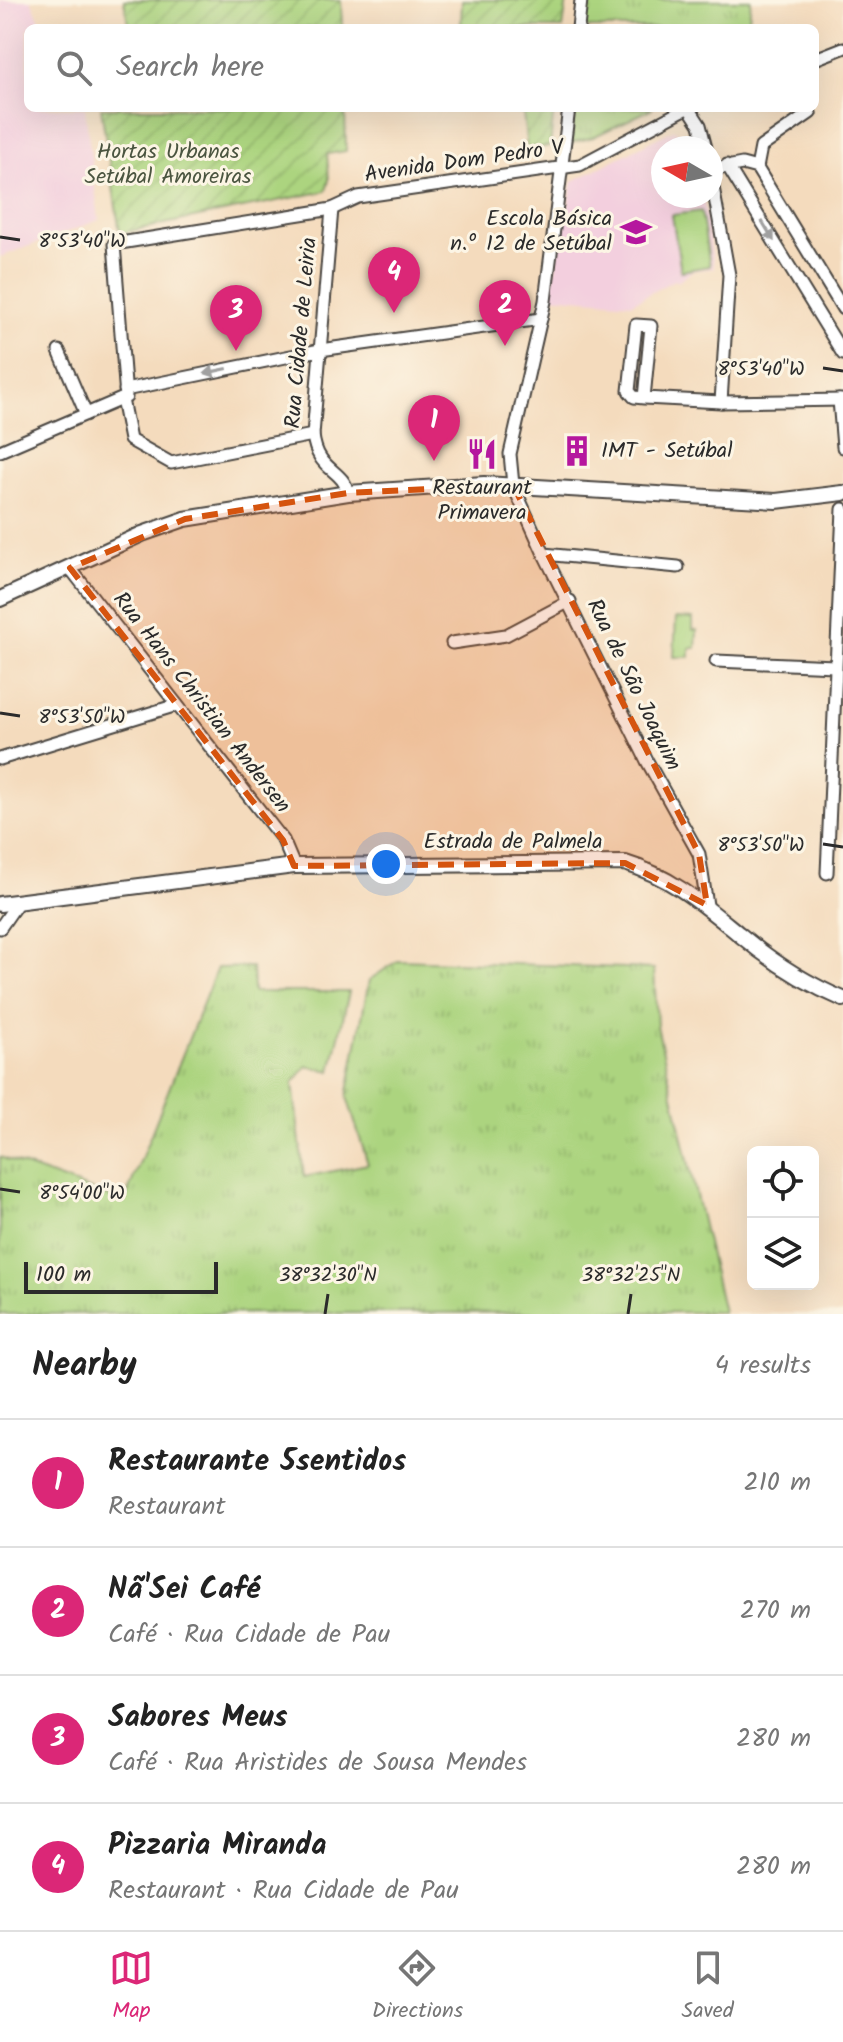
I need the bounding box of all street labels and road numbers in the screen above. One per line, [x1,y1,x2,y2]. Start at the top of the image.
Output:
street label: Avenida Dom Pedro V [362,130,568,193]
street label: Rua Cidade de Leiria [276,236,328,430]
street label: Rua Hans Christian Andersen [103,585,299,821]
street label: Rua de São Joaquim [576,593,690,777]
street label: Estrada de Palmela [424,825,602,860]

